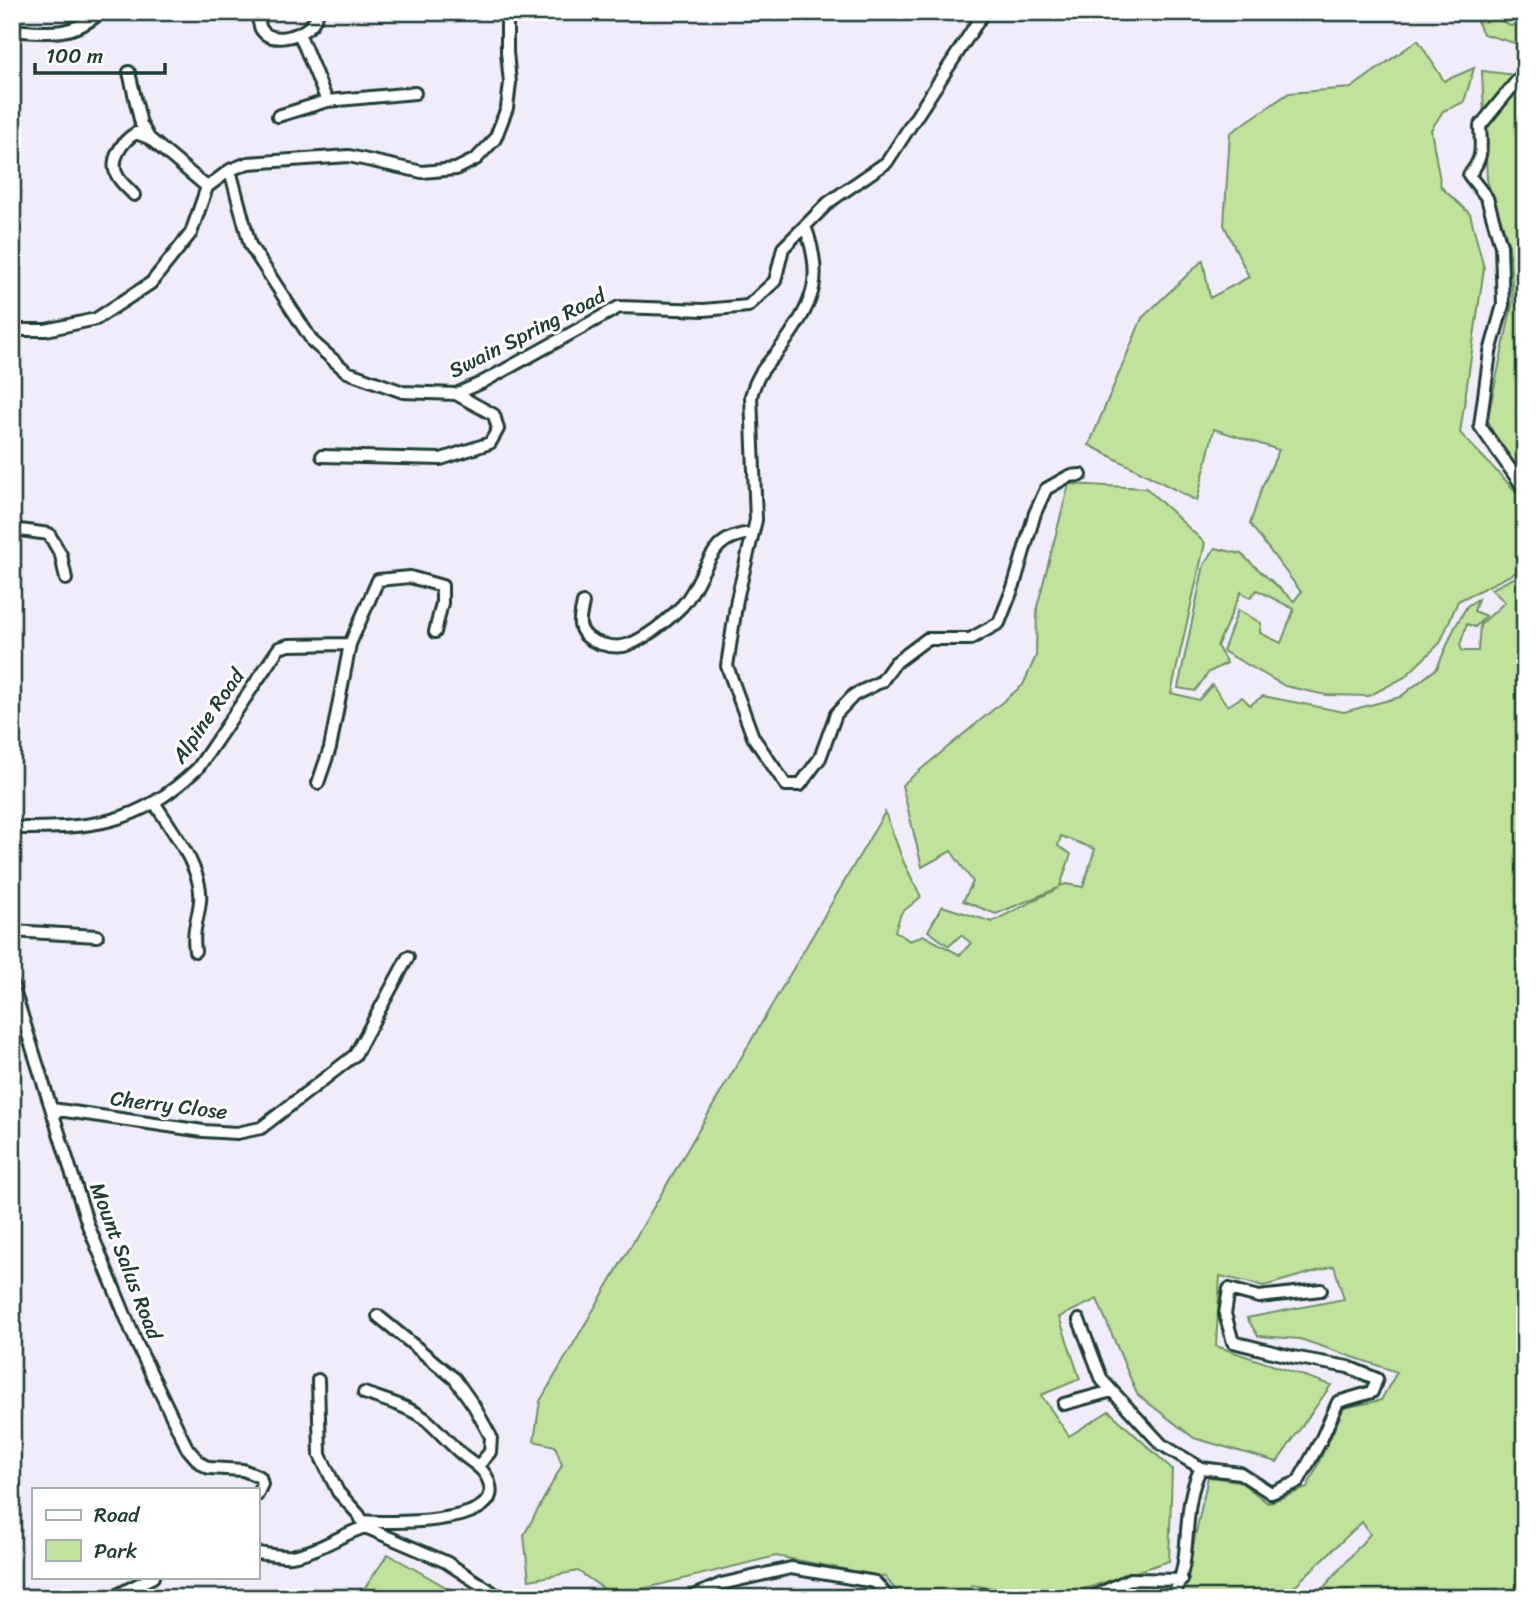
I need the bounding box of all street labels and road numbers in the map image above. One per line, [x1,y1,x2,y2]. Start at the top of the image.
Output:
street label: Swain Spring Road [442,276,614,389]
street label: Alpine Road [161,659,256,772]
street label: Cherry Close [108,1079,230,1131]
street label: Mount Salus Road [79,1177,174,1347]

